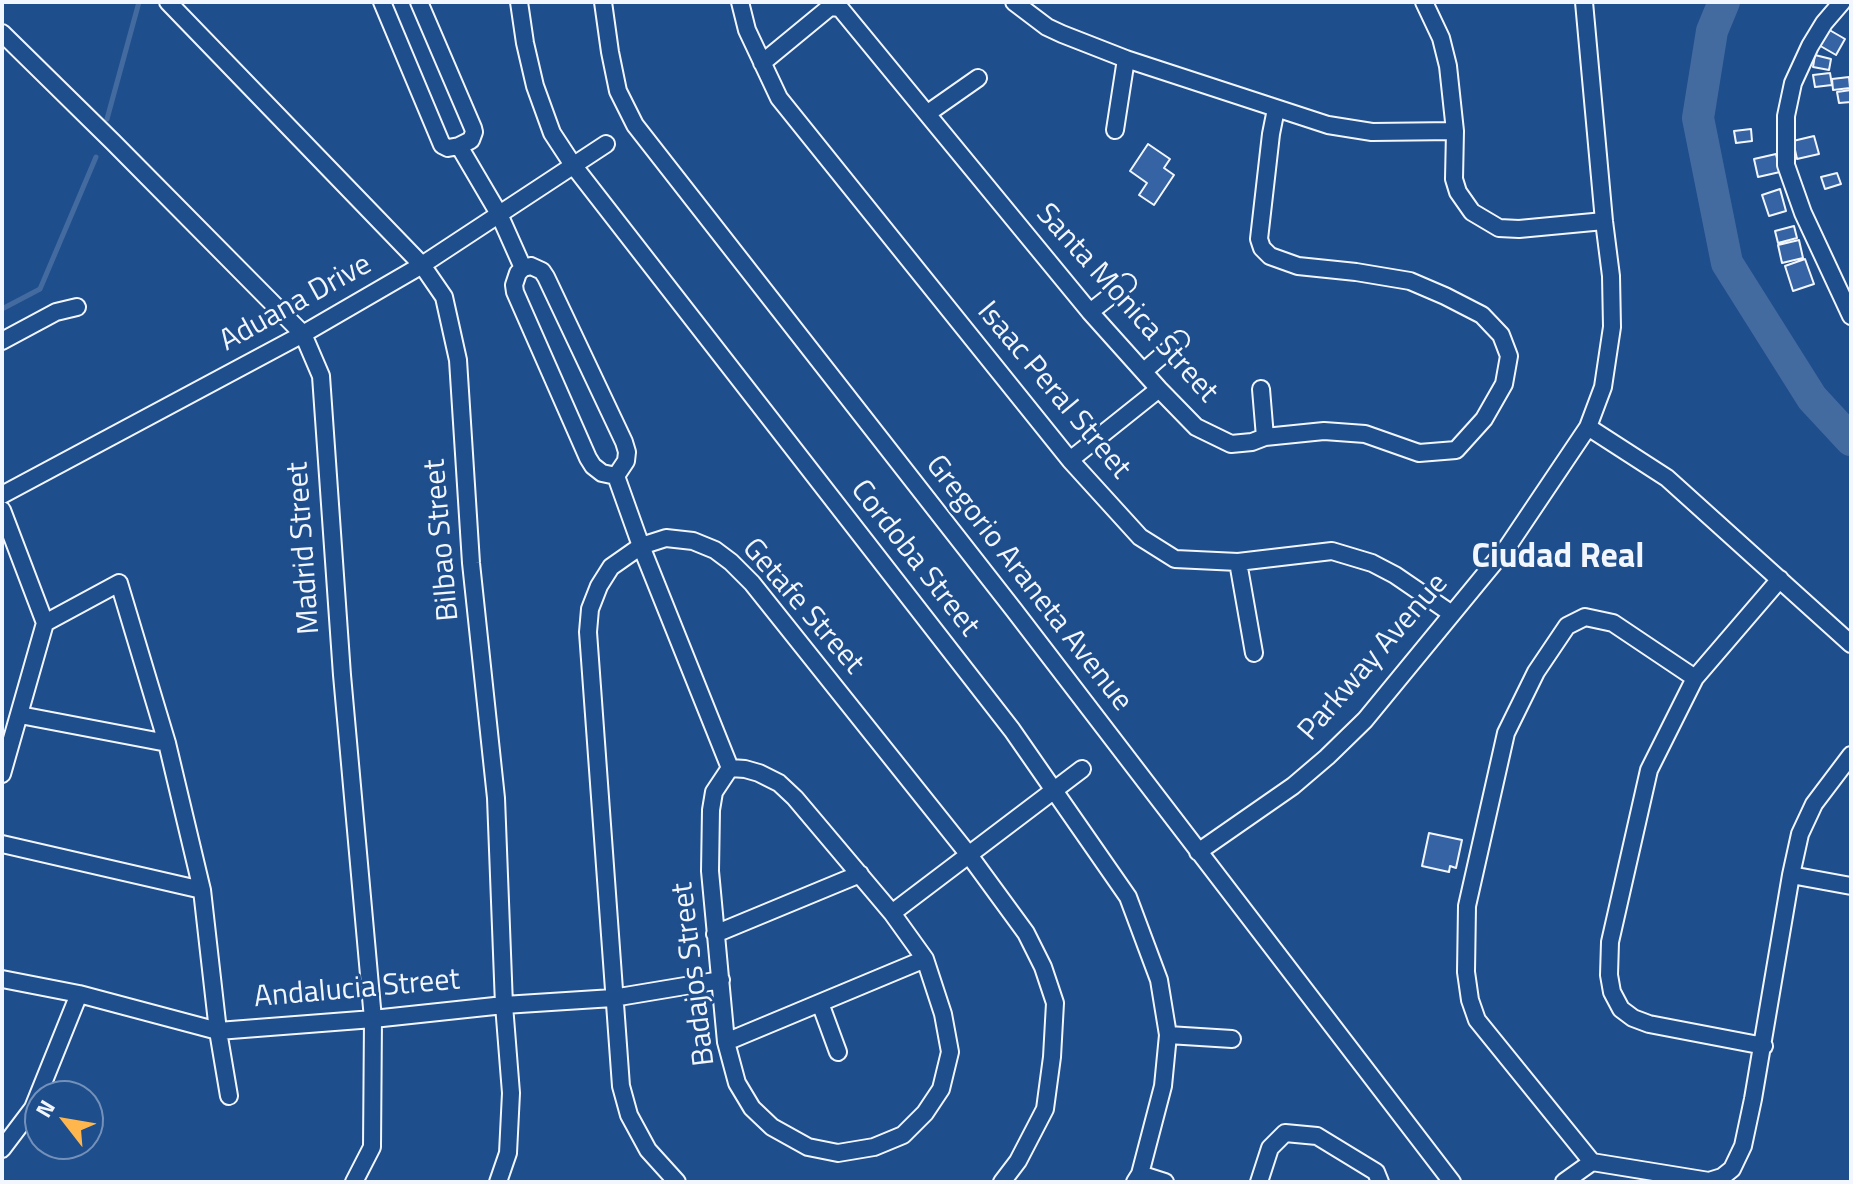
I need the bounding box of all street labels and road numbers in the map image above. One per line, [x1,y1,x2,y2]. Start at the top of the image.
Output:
street label: Santa Monica Street [1027,197,1225,411]
street label: Aduana Drive [214,248,378,360]
street label: Isaac Peral Street [968,295,1138,487]
street label: Gregorio Araneta Avenue [917,449,1139,719]
street label: Bilbao Street [418,457,468,623]
street label: Madrid Street [281,461,329,635]
street label: Cordoba Street [842,474,986,644]
street label: Getafe Street [733,532,871,682]
street label: Parkway Avenue [1292,567,1456,749]
street label: Badajos Street [666,880,724,1068]
street label: Andalucia Street [253,963,461,1017]

